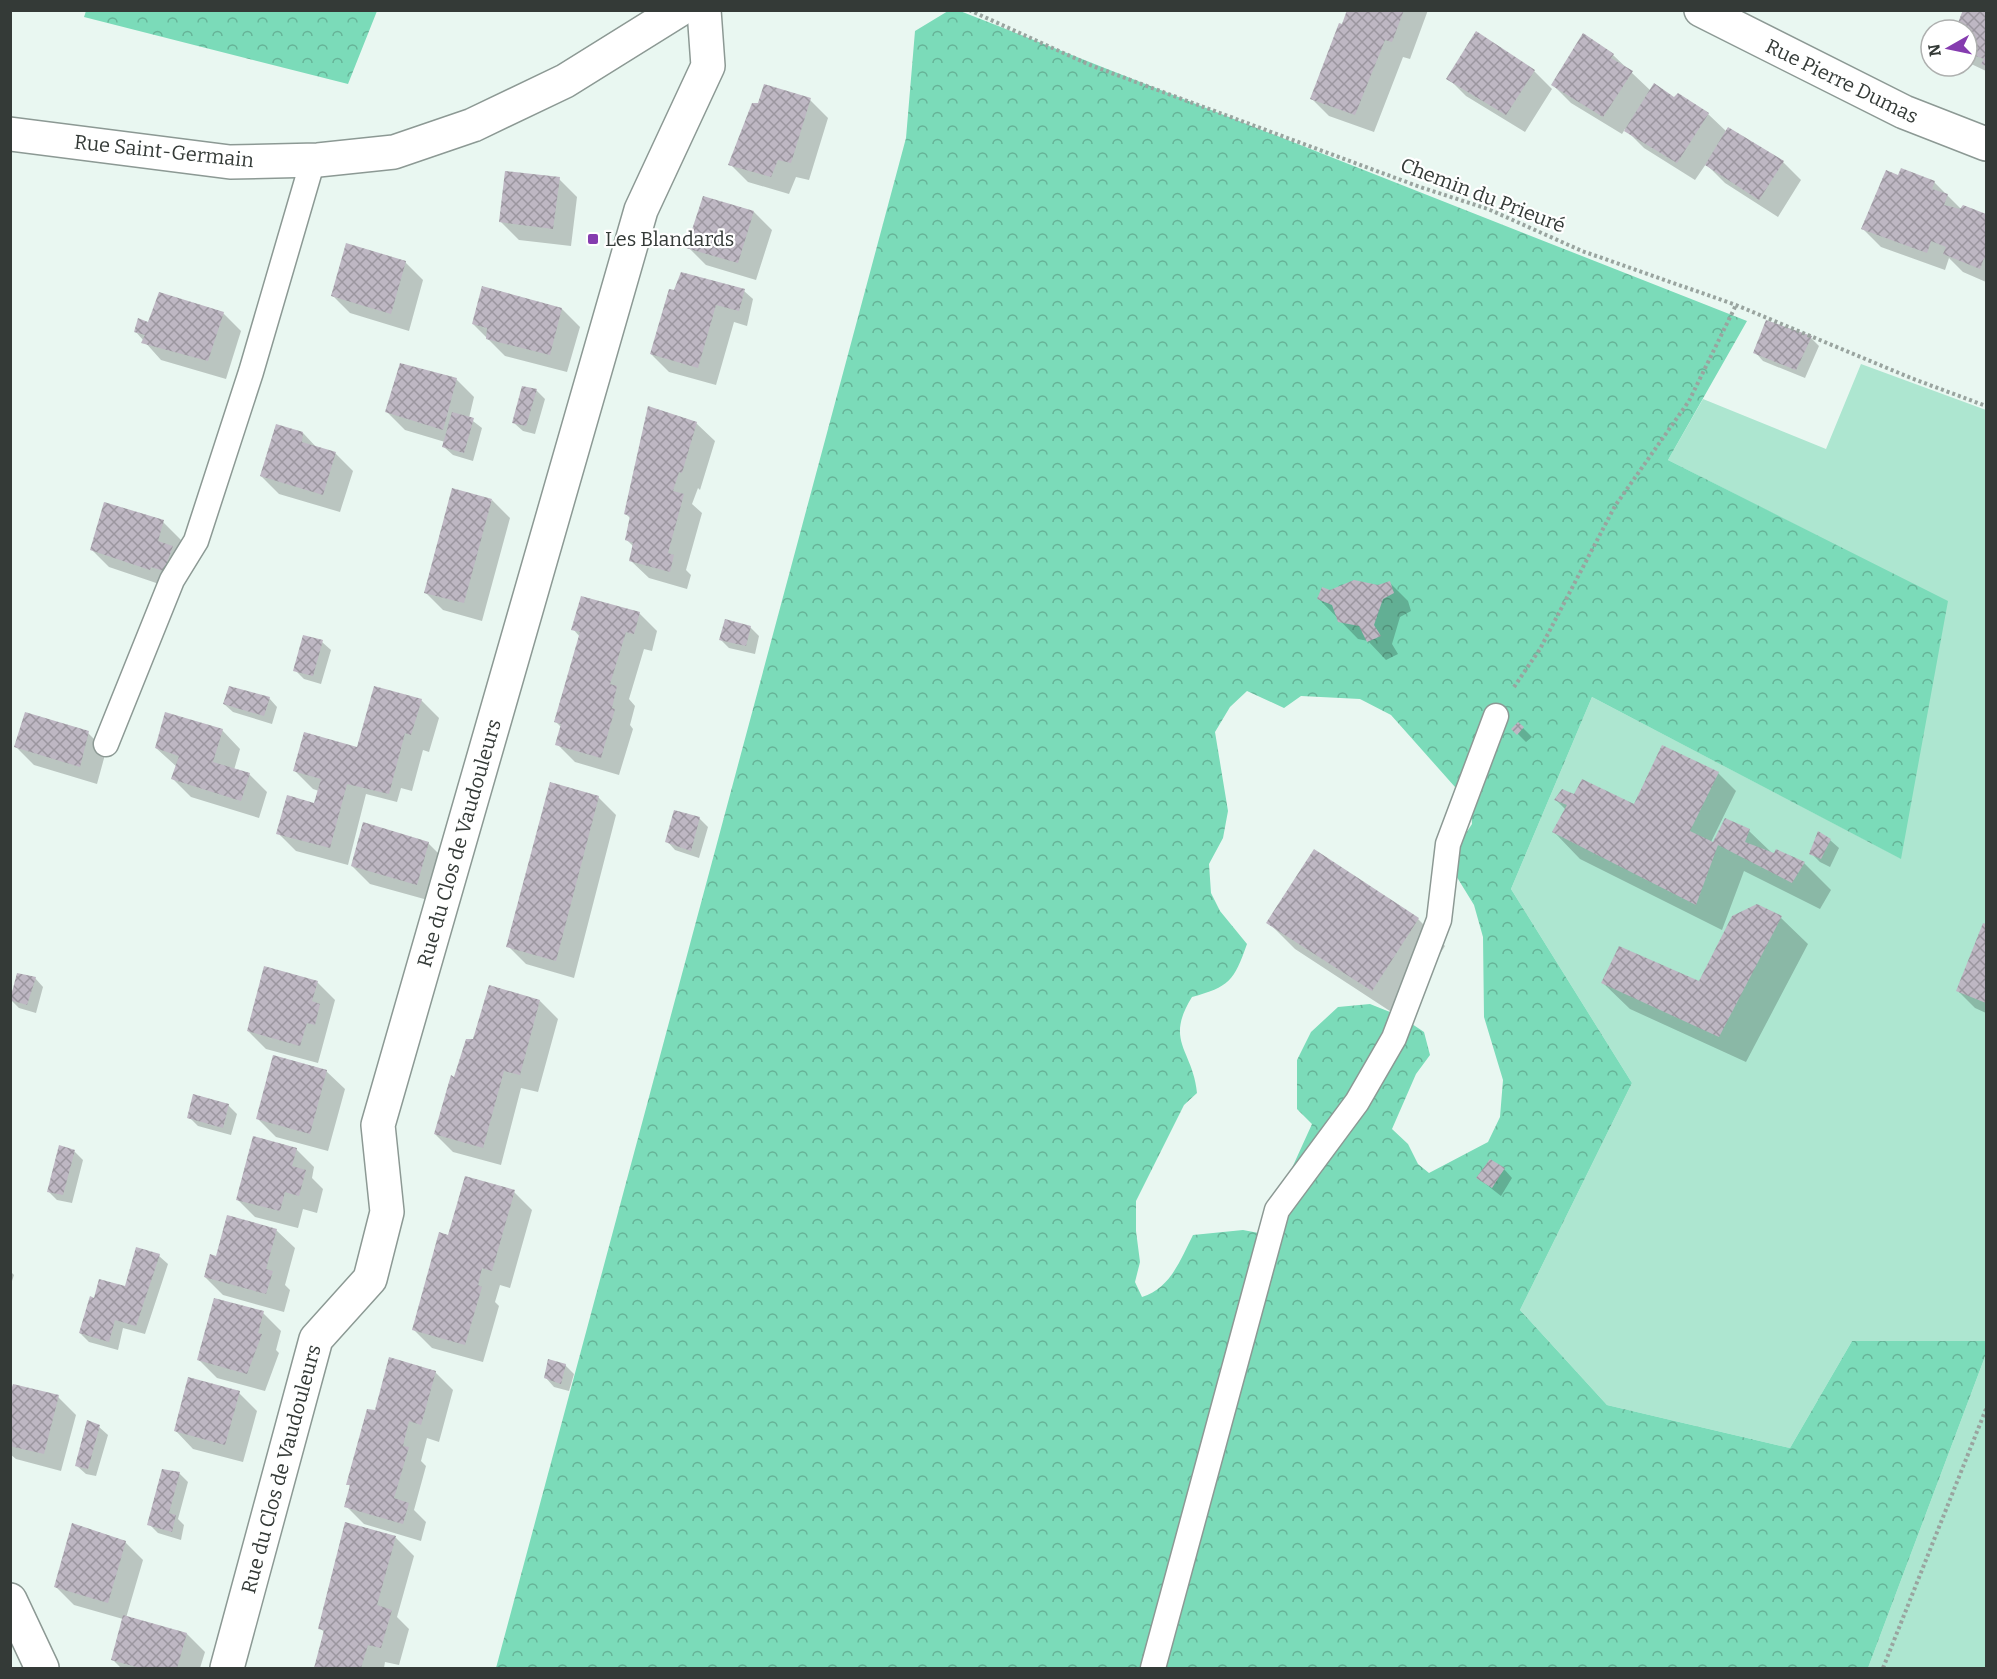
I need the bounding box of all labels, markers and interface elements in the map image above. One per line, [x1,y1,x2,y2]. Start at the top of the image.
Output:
north arrow [1919,18,1979,78]
street label: Rue Pierre Dumas [1762,34,1922,128]
text: N [1924,43,1945,58]
street label: Rue Saint-Germain [73,130,255,172]
street label: Chemin du Prieuré [1397,153,1569,237]
place label: Les Blandards [605,227,734,251]
marker: Les Blandards [586,232,600,246]
street label: Rue du Clos de Vaudouleurs [412,716,506,970]
street label: Rue du Clos de Vaudouleurs [236,1342,326,1596]

